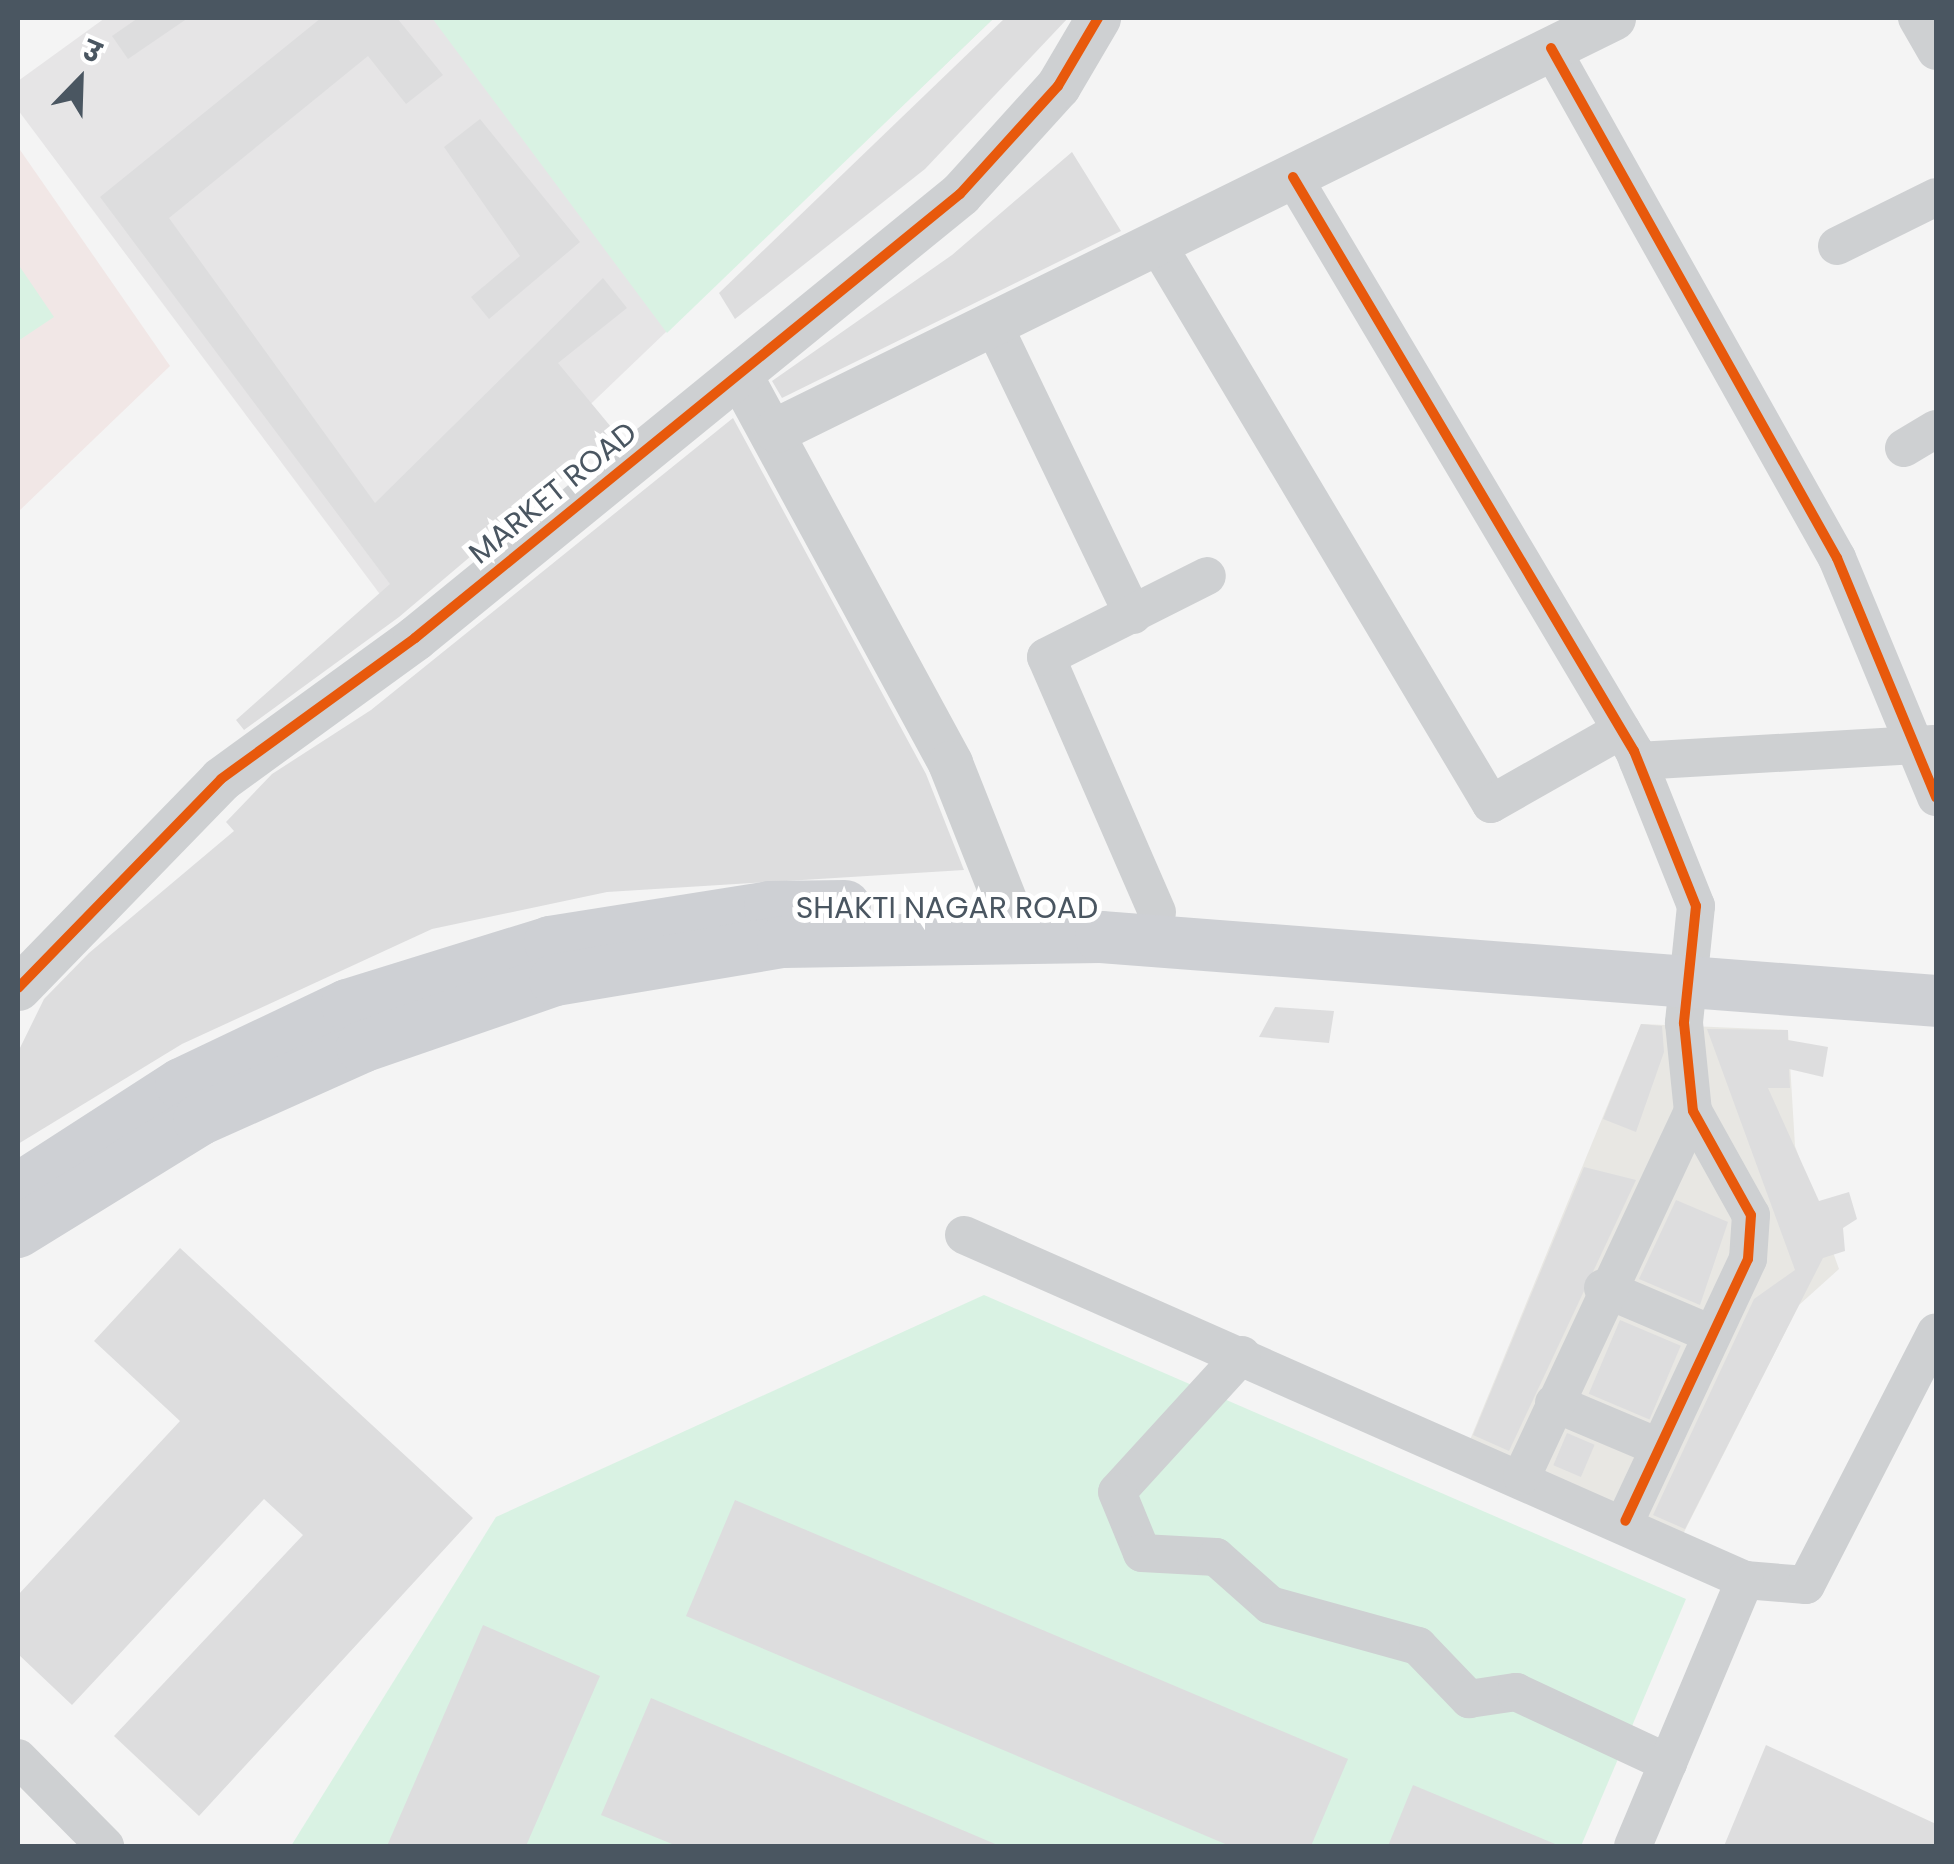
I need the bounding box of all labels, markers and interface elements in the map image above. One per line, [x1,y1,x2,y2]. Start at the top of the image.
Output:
north arrow [30,30,130,130]
text: उ [77,31,107,73]
street label: MARKET ROAD [462,414,644,572]
street label: SHAKTI NAGAR ROAD [796,890,1098,926]

